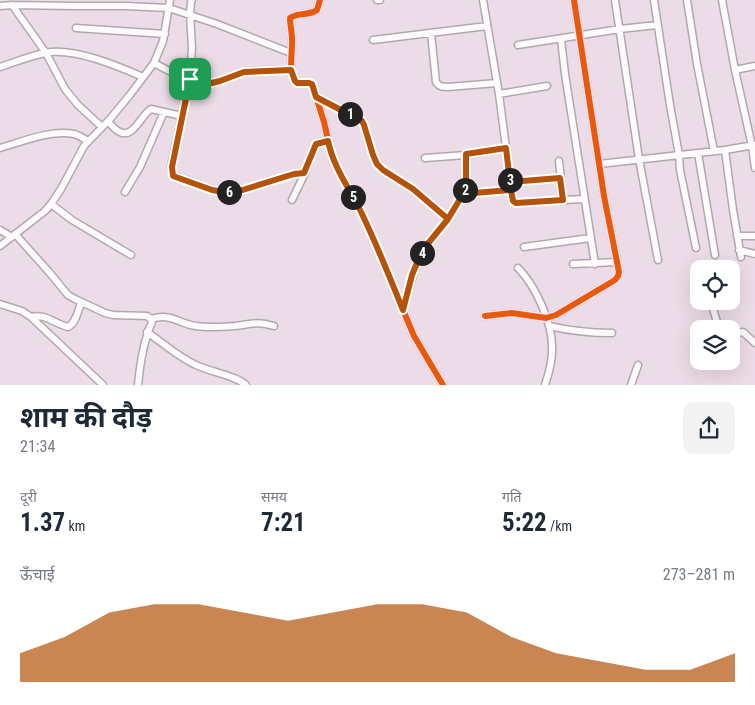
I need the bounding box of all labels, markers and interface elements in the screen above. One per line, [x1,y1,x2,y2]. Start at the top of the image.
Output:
pin [169,58,211,100]
icon: arrive [176,65,204,93]
pin: 1 [338,102,362,126]
text: 1 [347,106,354,122]
pin: 3 [498,168,522,192]
text: 3 [507,172,514,188]
pin: 2 [452,178,478,202]
pin: 6 [216,180,242,204]
text: 2 [462,182,469,198]
text: 6 [226,184,233,200]
pin: 5 [340,184,366,210]
text: 5 [350,189,357,205]
pin: 4 [410,240,434,266]
text: 4 [419,245,426,261]
map controls [690,260,740,370]
button: locate [690,260,740,310]
button: layers [690,320,740,370]
text: शाम की दौड़ [20,401,152,434]
button: share [683,402,735,454]
text: 21:34 [20,437,55,456]
text: दूरी [20,489,37,505]
text: समय [261,489,287,505]
text: गति [502,489,522,505]
text: 1.37 [20,508,65,537]
text: 7:21 [261,508,306,537]
text: 5:22 [502,508,547,537]
text: km [65,518,85,534]
text: /km [547,518,572,534]
text: ऊँचाई [20,565,55,584]
text: 273–281 m [663,565,735,584]

